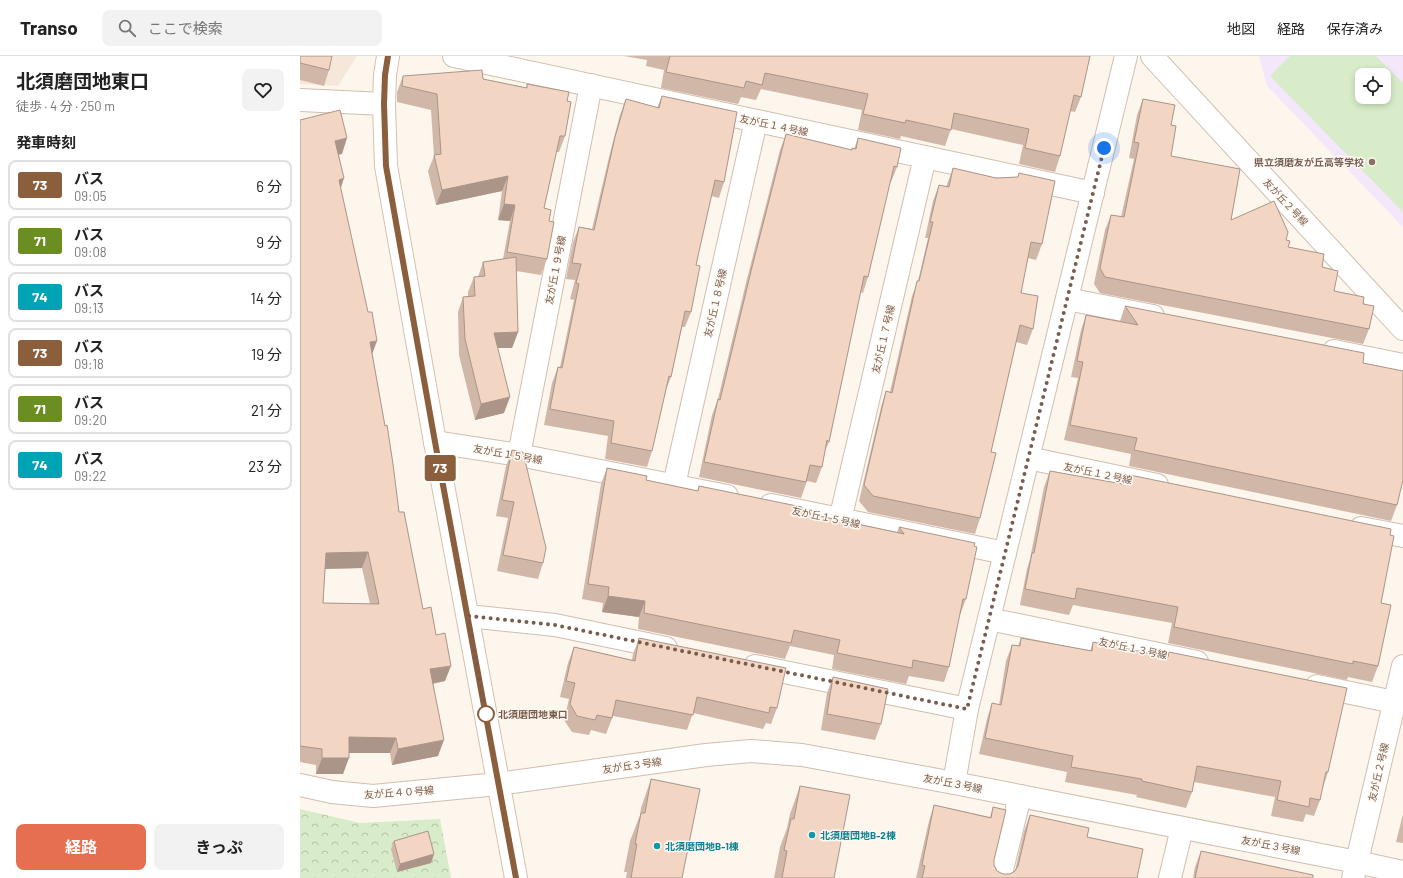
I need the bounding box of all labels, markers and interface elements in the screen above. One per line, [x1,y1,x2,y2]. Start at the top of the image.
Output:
search box [102,10,382,46]
text: Transo [20,16,78,39]
icon: search [116,17,138,39]
text: ここで検索 [148,19,223,37]
text: 地図 [1227,20,1255,37]
text: 経路 [1277,20,1305,37]
text: 保存済み [1327,20,1383,37]
map controls [1355,68,1391,104]
button: locate [1355,68,1391,104]
text: 北須磨団地東口 [16,69,149,92]
button: heart [242,69,284,111]
text: 徒歩 · 4 分 · 250 m [16,98,115,114]
street label: 友が丘１４号線 [739,112,809,138]
text: 発車時刻 [16,133,76,151]
your location [1094,138,1114,158]
place label: 県立須磨友が丘高等学校 [1254,156,1364,168]
marker: 県立須磨友が丘高等学校 [1367,157,1377,167]
text: バス [74,169,104,187]
text: 73 [33,176,47,193]
street label: 友が丘２号線 [1261,176,1311,228]
text: 6 分 [256,177,282,195]
text: 09:05 [74,188,107,204]
text: バス [74,225,104,243]
text: 71 [34,232,46,249]
text: 9 分 [256,233,282,251]
street label: 友が丘１９号線 [542,234,568,306]
text: 09:08 [74,244,107,260]
street label: 友が丘１８号線 [701,268,729,338]
text: バス [74,281,104,299]
text: 74 [32,288,48,305]
text: 14 分 [250,289,282,307]
text: 09:13 [74,300,104,316]
street label: 友が丘１７号線 [869,304,897,374]
text: バス [74,337,104,355]
text: 73 [33,344,47,361]
text: 19 分 [251,345,282,363]
text: 09:18 [74,356,104,372]
text: バス [74,393,104,411]
text: 71 [34,400,46,417]
text: 21 分 [251,401,282,419]
text: 09:20 [74,412,107,428]
street label: 友が丘１５号線 [472,442,544,466]
text: バス [74,449,104,467]
line badge: 73 [422,455,458,481]
text: 74 [32,456,48,473]
text: 23 分 [248,457,282,475]
text: 73 [433,459,447,476]
street label: 友が丘１２号線 [1063,460,1133,486]
text: 09:22 [74,468,106,484]
street label: 友が丘１５号線 [791,504,861,530]
street label: 友が丘１３号線 [1098,635,1168,661]
marker: 北須磨団地東口 [477,705,495,723]
place label: 北須磨団地東口 [498,708,568,720]
street label: 友が丘２号線 [1365,741,1391,803]
street label: 友が丘３号線 [601,755,663,775]
street label: 友が丘３号線 [922,771,984,795]
street label: 友が丘４０号線 [364,784,434,800]
button: 経路 [16,824,146,870]
button: きっぷ [154,824,284,870]
place label: 北須磨団地B-2棟 [820,829,896,841]
marker: 北須磨団地B-2棟 [807,830,817,840]
street label: 友が丘３号線 [1240,833,1302,857]
place label: 北須磨団地B-1棟 [665,840,739,852]
marker: 北須磨団地B-1棟 [652,841,662,851]

